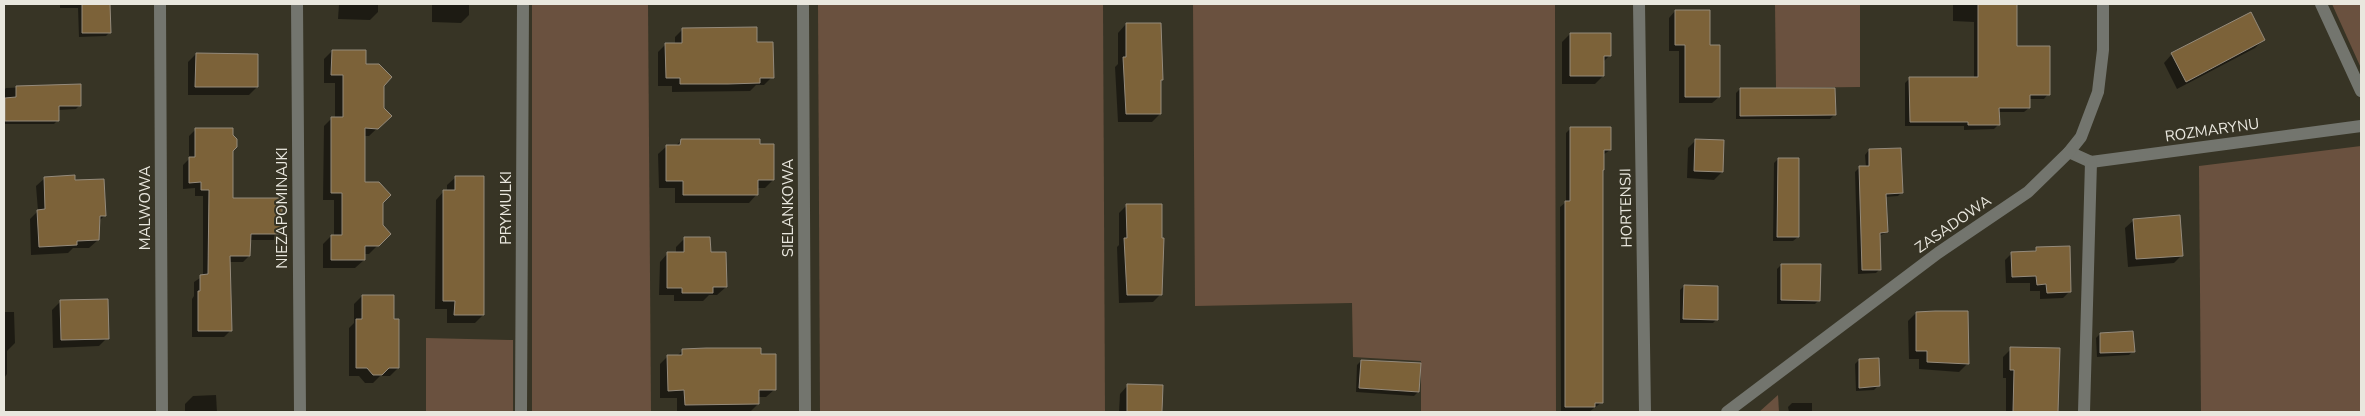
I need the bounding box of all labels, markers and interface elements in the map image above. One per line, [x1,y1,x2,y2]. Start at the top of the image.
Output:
street label: ROZMARYNU [2164,113,2260,147]
street label: NIEZAPOMINAJKI [272,147,292,269]
street label: SIELANKOWA [778,159,798,257]
street label: MALWOWA [135,166,155,250]
street label: HORTENSJI [1615,168,1637,248]
street label: PRYMULKI [496,171,516,245]
street label: ZASADOWA [1911,190,1995,258]

